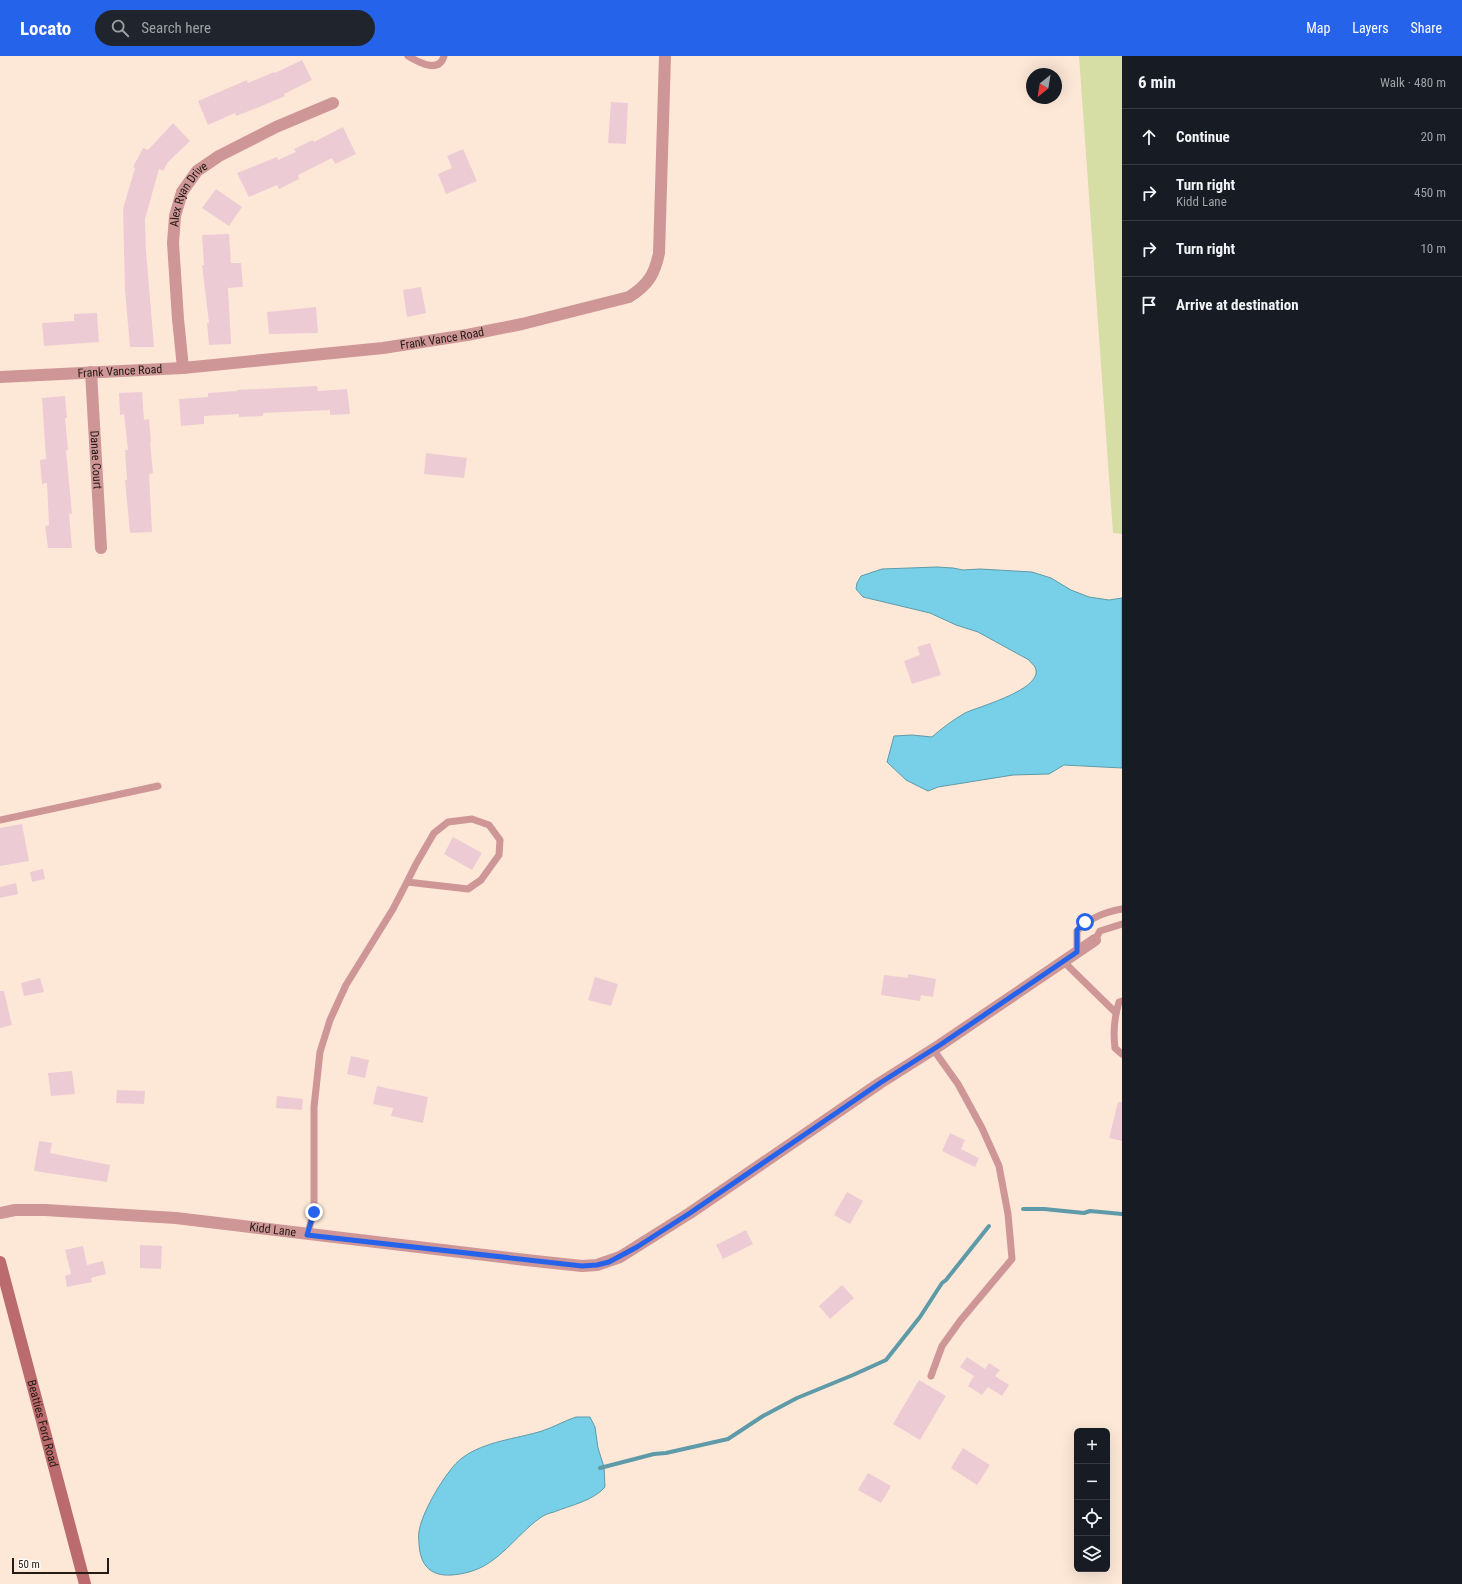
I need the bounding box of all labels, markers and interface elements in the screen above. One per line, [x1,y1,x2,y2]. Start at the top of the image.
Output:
search box [95,10,375,46]
text: Locato [20,17,71,40]
icon: search [109,17,131,39]
text: Search here [141,19,211,37]
text: Map [1306,20,1330,36]
text: Layers [1352,20,1389,36]
text: Share [1411,20,1442,36]
north arrow [1026,68,1062,104]
text: 6 min [1138,72,1176,92]
text: Walk · 480 m [1380,75,1446,90]
icon: ahead [1138,126,1160,148]
text: Continue [1176,128,1230,146]
text: 20 m [1420,129,1446,144]
street label: Alex Ryan Drive [167,159,210,227]
text: Turn right [1176,176,1235,194]
icon: right [1138,182,1160,204]
text: 450 m [1414,185,1446,200]
text: Kidd Lane [1176,194,1227,209]
icon: right [1138,238,1160,260]
text: Turn right [1176,240,1235,258]
text: 10 m [1420,241,1446,256]
icon: arrive [1138,294,1160,316]
text: Arrive at destination [1176,296,1299,314]
street label: Frank Vance Road [399,325,485,352]
street label: Frank Vance Road [77,362,163,380]
street label: Danae Court [87,430,105,490]
route start [1076,913,1094,931]
route end [305,1203,323,1221]
street label: Kidd Lane [249,1220,297,1239]
street label: Beatties Ford Road [24,1378,61,1469]
map controls [1074,1428,1110,1572]
button: + [1074,1428,1110,1464]
button: − [1074,1464,1110,1500]
button: locate [1074,1500,1110,1536]
button: layers [1074,1536,1110,1572]
scale bar [12,1556,109,1575]
text: 50 m [18,1558,40,1571]

